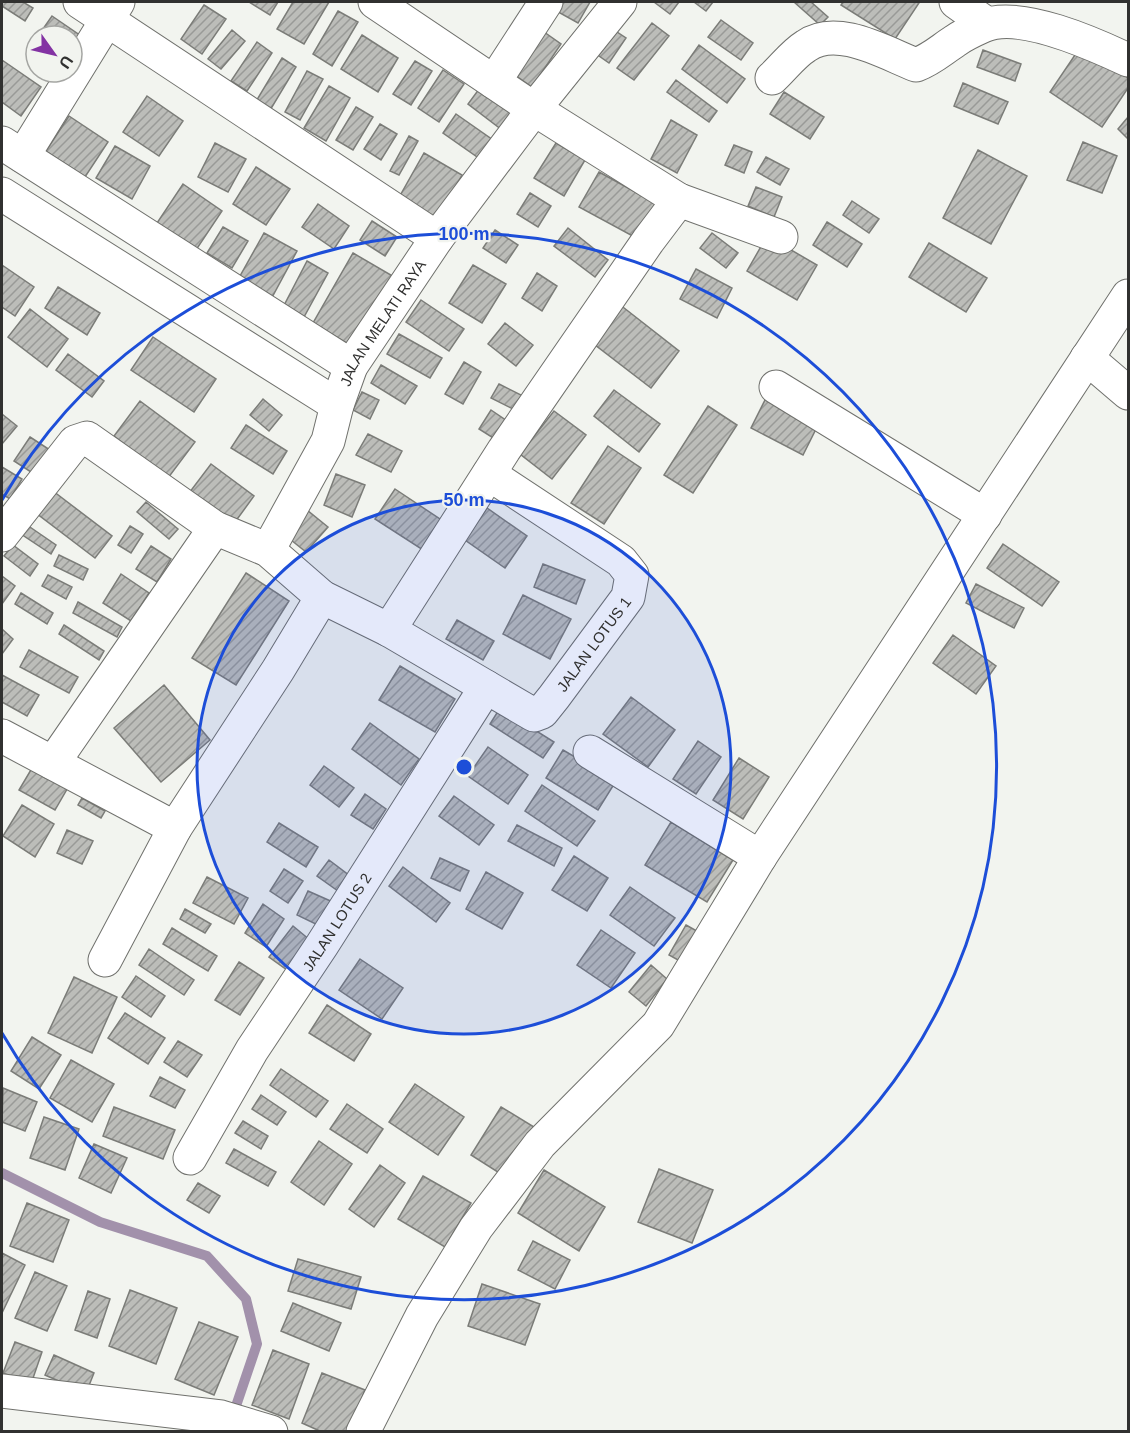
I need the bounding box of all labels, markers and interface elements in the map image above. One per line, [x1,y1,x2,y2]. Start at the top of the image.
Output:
north arrow [24,24,84,84]
text: U [56,53,76,72]
text: 100 m [438,224,490,244]
street label: JALAN MELATI RAYA [336,256,429,388]
text: 50 m [443,490,485,510]
street label: JALAN LOTUS 1 [553,593,634,694]
centre of rings [454,757,474,777]
street label: JALAN LOTUS 2 [299,870,374,974]

